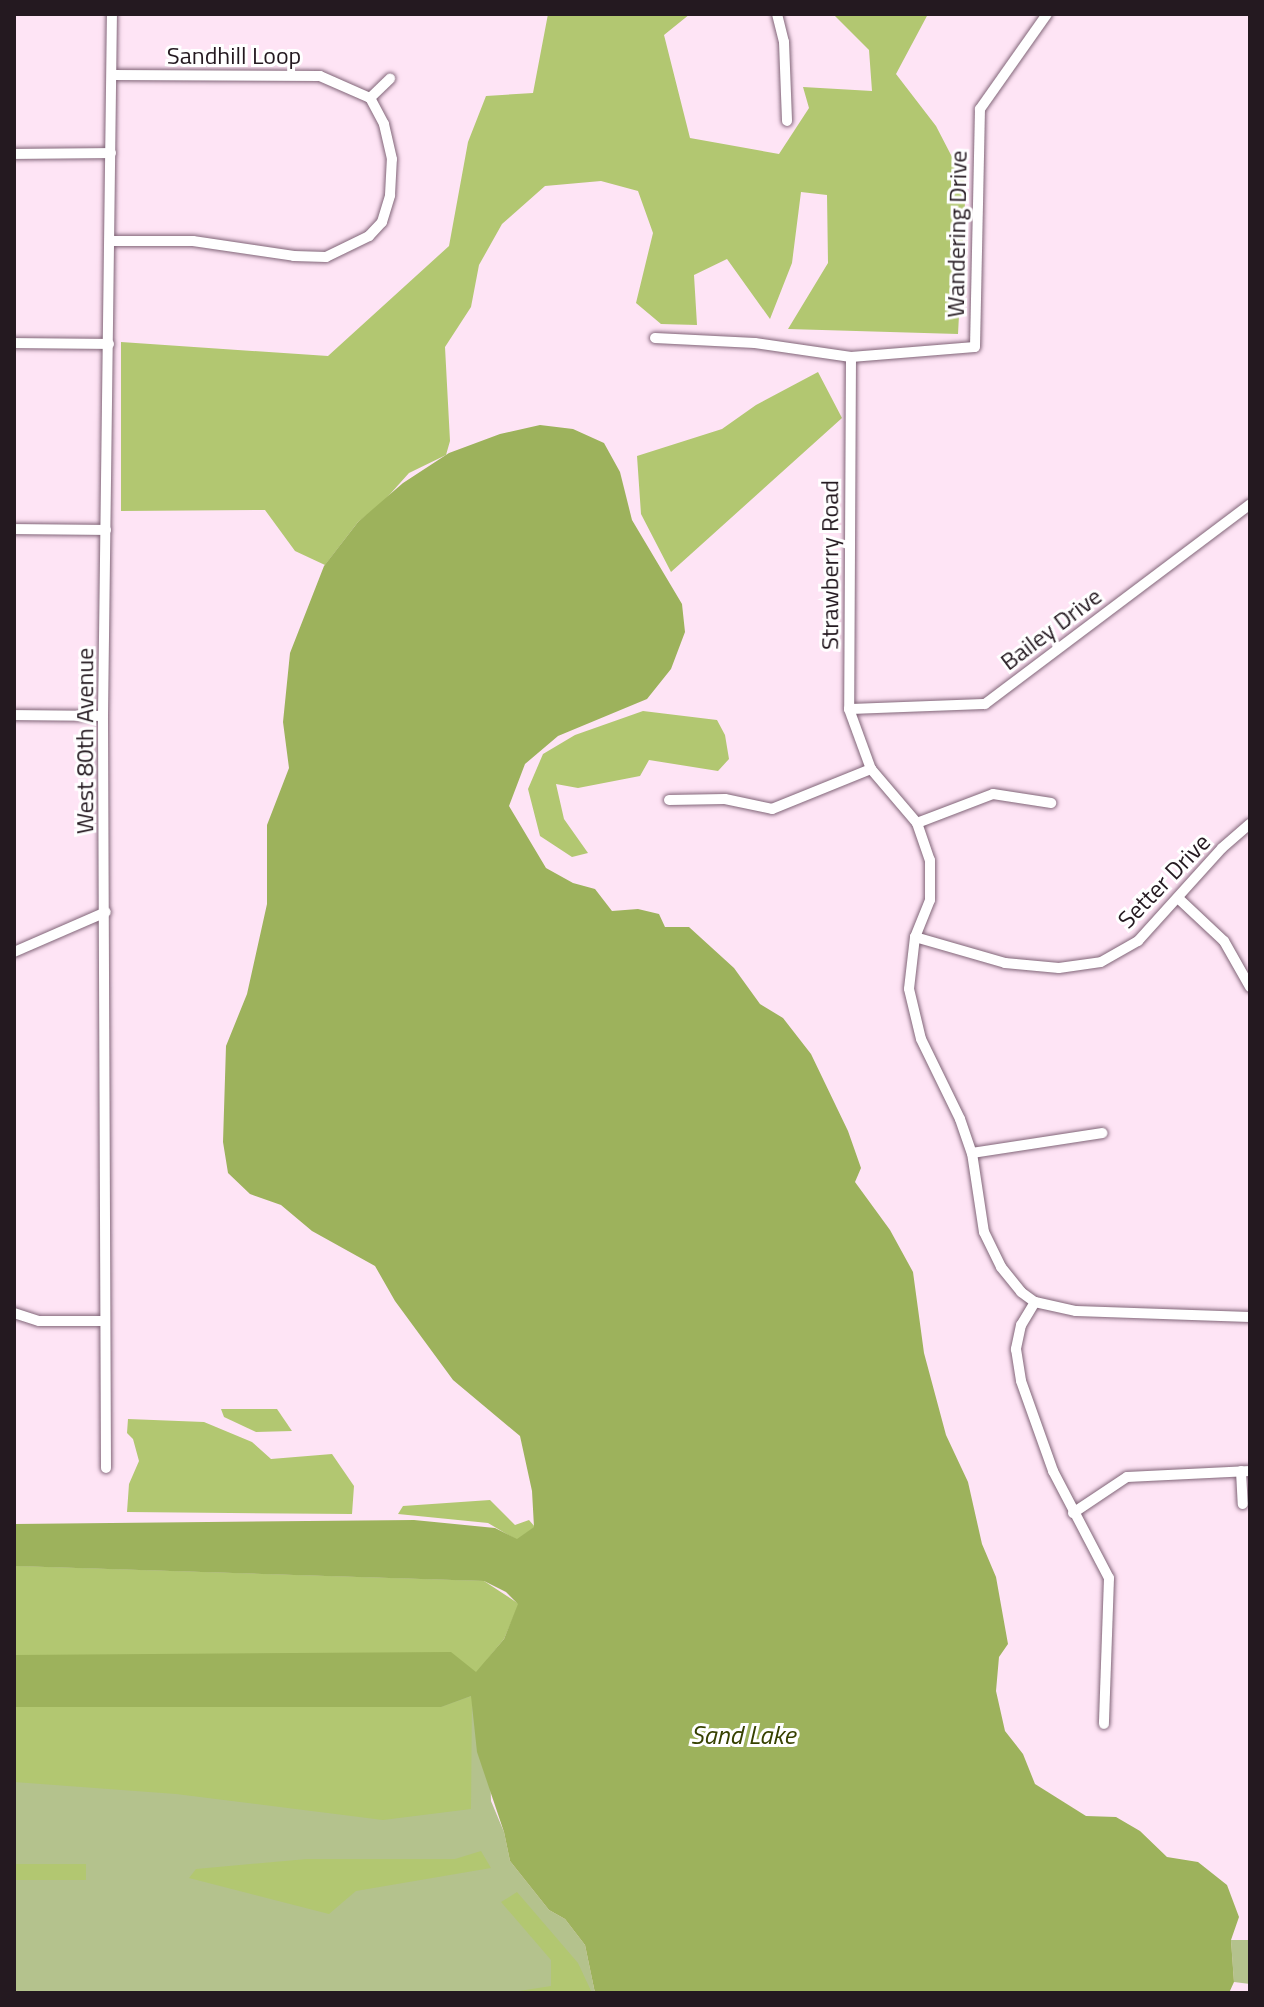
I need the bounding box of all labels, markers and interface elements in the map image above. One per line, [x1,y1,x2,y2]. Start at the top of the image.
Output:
street label: Sandhill Loop [167,42,301,70]
street label: Wandering Drive [941,150,973,318]
street label: Strawberry Road [816,480,844,650]
street label: Bailey Drive [995,582,1107,676]
street label: West 80th Avenue [71,648,99,834]
street label: Setter Drive [1112,828,1216,934]
water label: Sand Lake [691,1719,795,1751]

